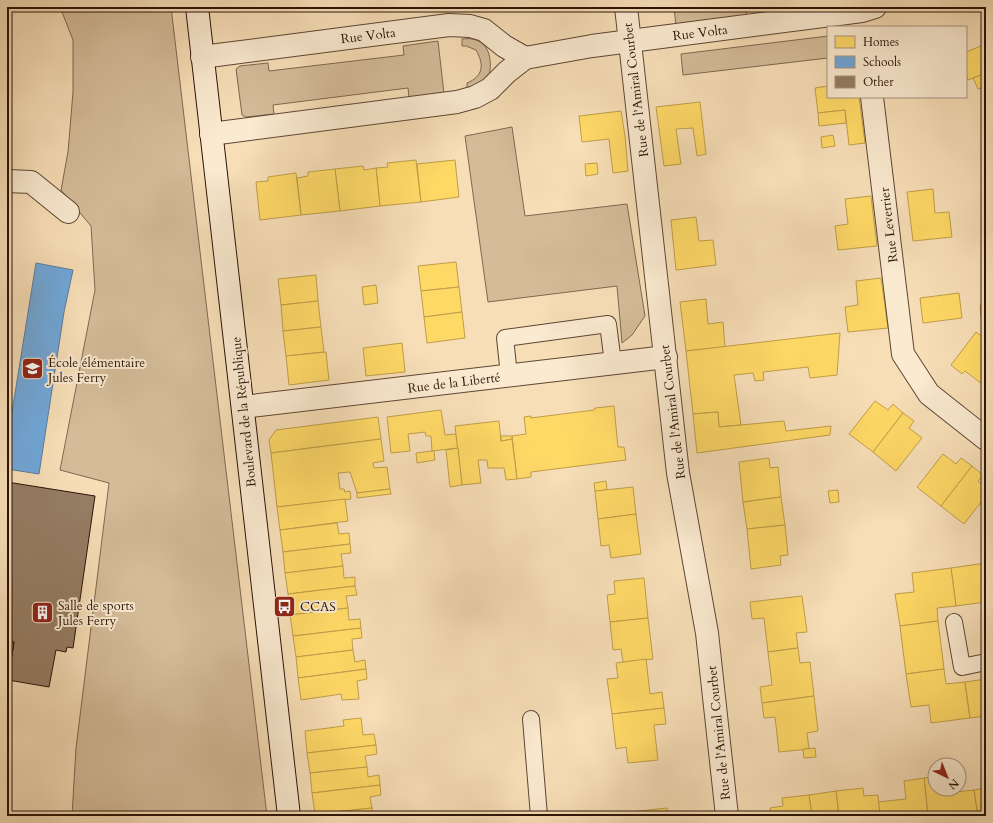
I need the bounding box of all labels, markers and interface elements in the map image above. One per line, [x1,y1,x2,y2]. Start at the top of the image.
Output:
street label: Rue Volta [672,21,729,45]
street label: Rue de l'Amiral Courbet [619,22,653,158]
street label: Rue Volta [340,24,397,48]
legend [827,26,967,98]
text: Homes [863,34,899,50]
text: Schools [863,54,901,70]
text: Other [863,74,894,90]
street label: Rue Leverrier [875,186,903,263]
street label: Boulevard de la République [227,336,261,488]
street label: Rue de l'Amiral Courbet [656,344,690,480]
place label: École élémentaire Jules Ferry [46,354,145,387]
school or university icon: École élémentaire Jules Ferry [19,356,45,382]
street label: Rue de la Liberté [407,368,502,398]
bus stop icon: CCAS [272,593,298,619]
place label: Salle de sports Jules Ferry [56,597,134,630]
place label: CCAS [300,598,336,616]
building icon: Salle de sports Jules Ferry [30,599,56,625]
street label: Rue de l'Amiral Courbet [703,665,735,801]
north arrow [927,757,967,797]
text: N [945,775,962,793]

